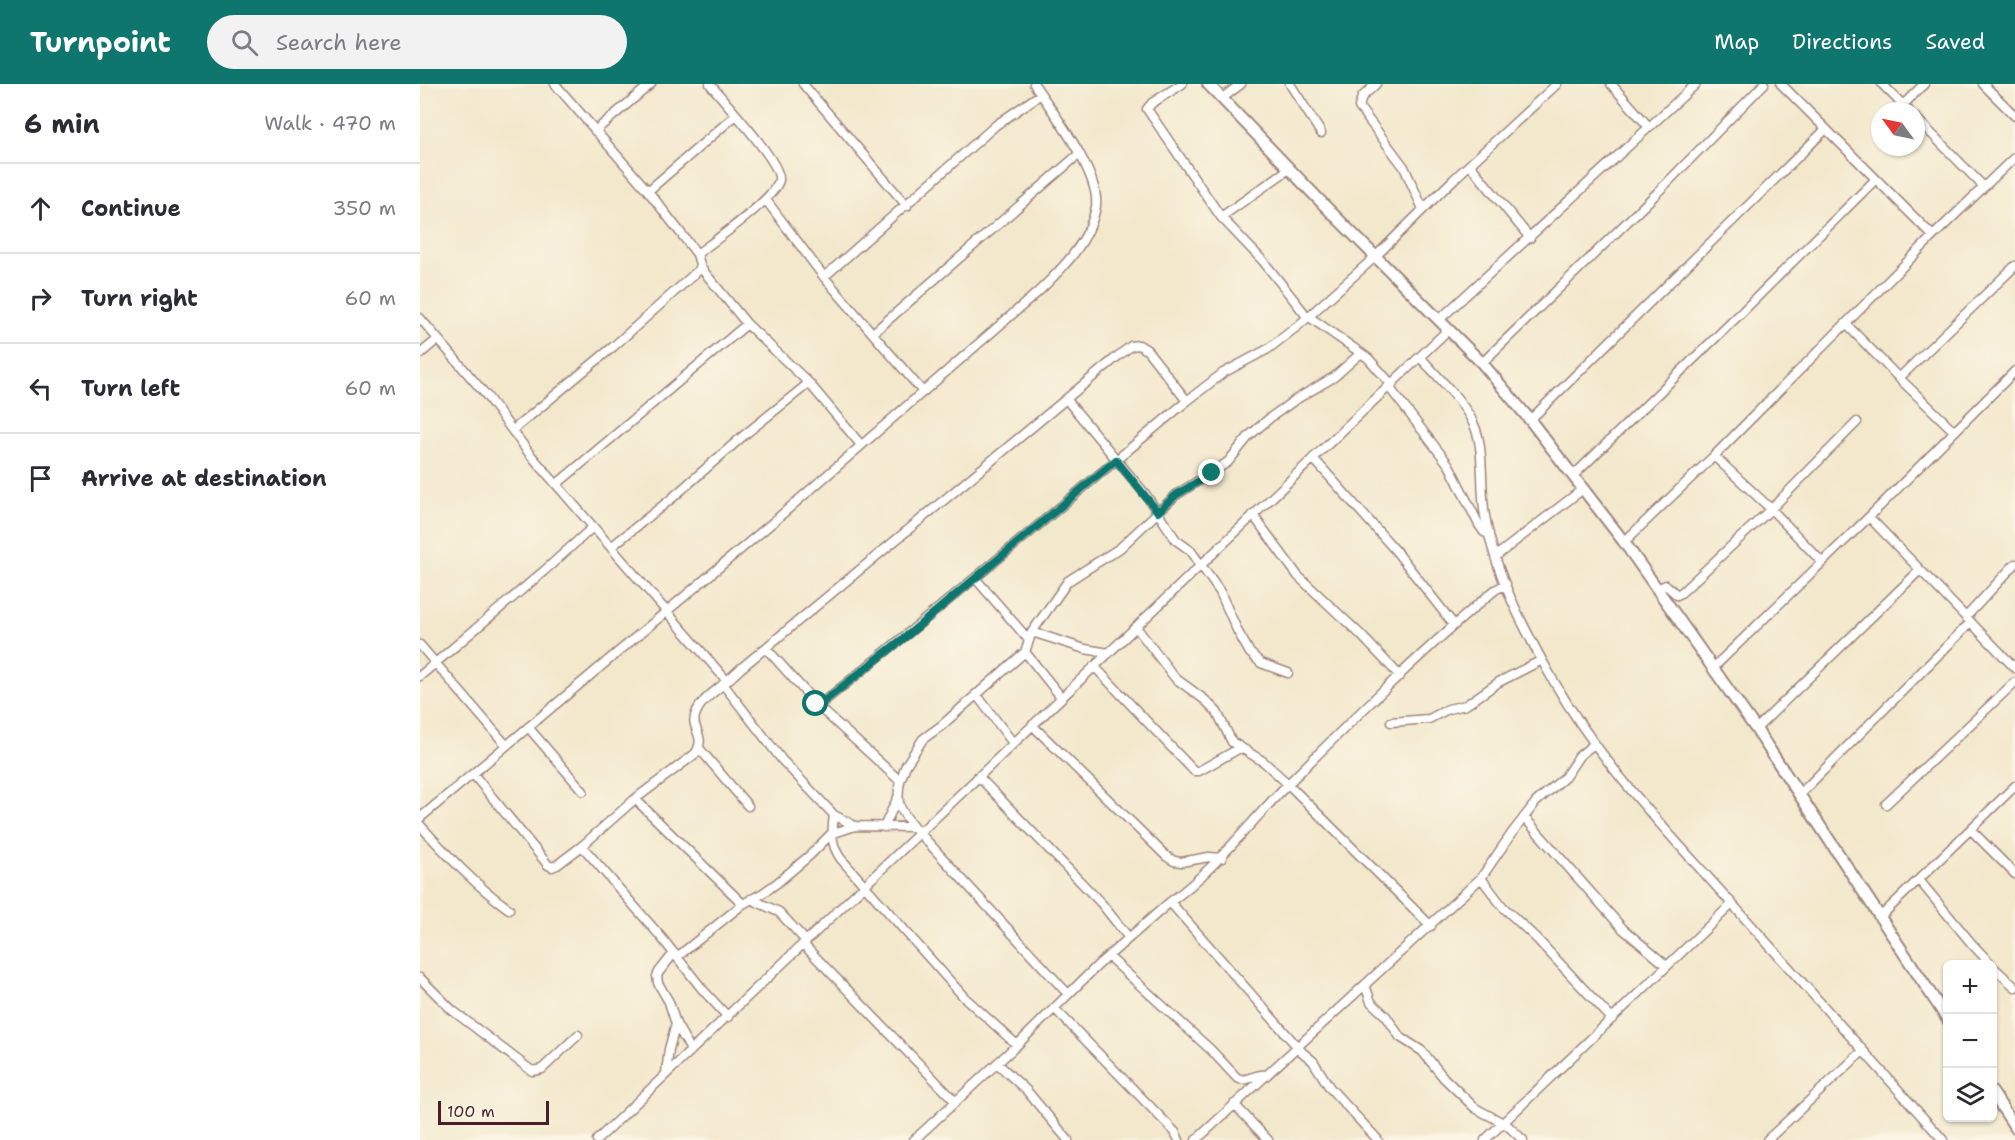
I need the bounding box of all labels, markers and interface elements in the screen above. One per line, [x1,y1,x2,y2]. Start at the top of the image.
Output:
search box [207,15,627,69]
text: Turnpoint [30,23,171,61]
icon: search [228,26,261,59]
text: Search here [276,28,402,57]
text: Map [1714,28,1759,56]
text: Directions [1792,28,1892,56]
text: Saved [1925,28,1985,56]
north arrow [1871,102,1925,156]
text: 6 min [24,106,100,141]
text: Walk · 470 m [264,110,396,136]
icon: ahead [24,192,57,225]
text: Continue [81,194,181,223]
text: 350 m [332,195,396,221]
icon: right [24,282,57,315]
text: Turn right [81,284,198,313]
text: 60 m [344,285,396,311]
icon: left [24,372,57,405]
text: Turn left [81,374,180,403]
text: 60 m [344,375,396,401]
route end [1198,459,1224,485]
icon: arrive [24,462,57,495]
text: Arrive at destination [81,464,327,493]
route start [802,690,828,716]
map controls [1943,960,1997,1122]
button: + [1943,960,1997,1014]
button: − [1943,1014,1997,1068]
button: layers [1943,1068,1997,1122]
scale bar [438,1098,549,1126]
text: 100 m [447,1101,495,1122]

